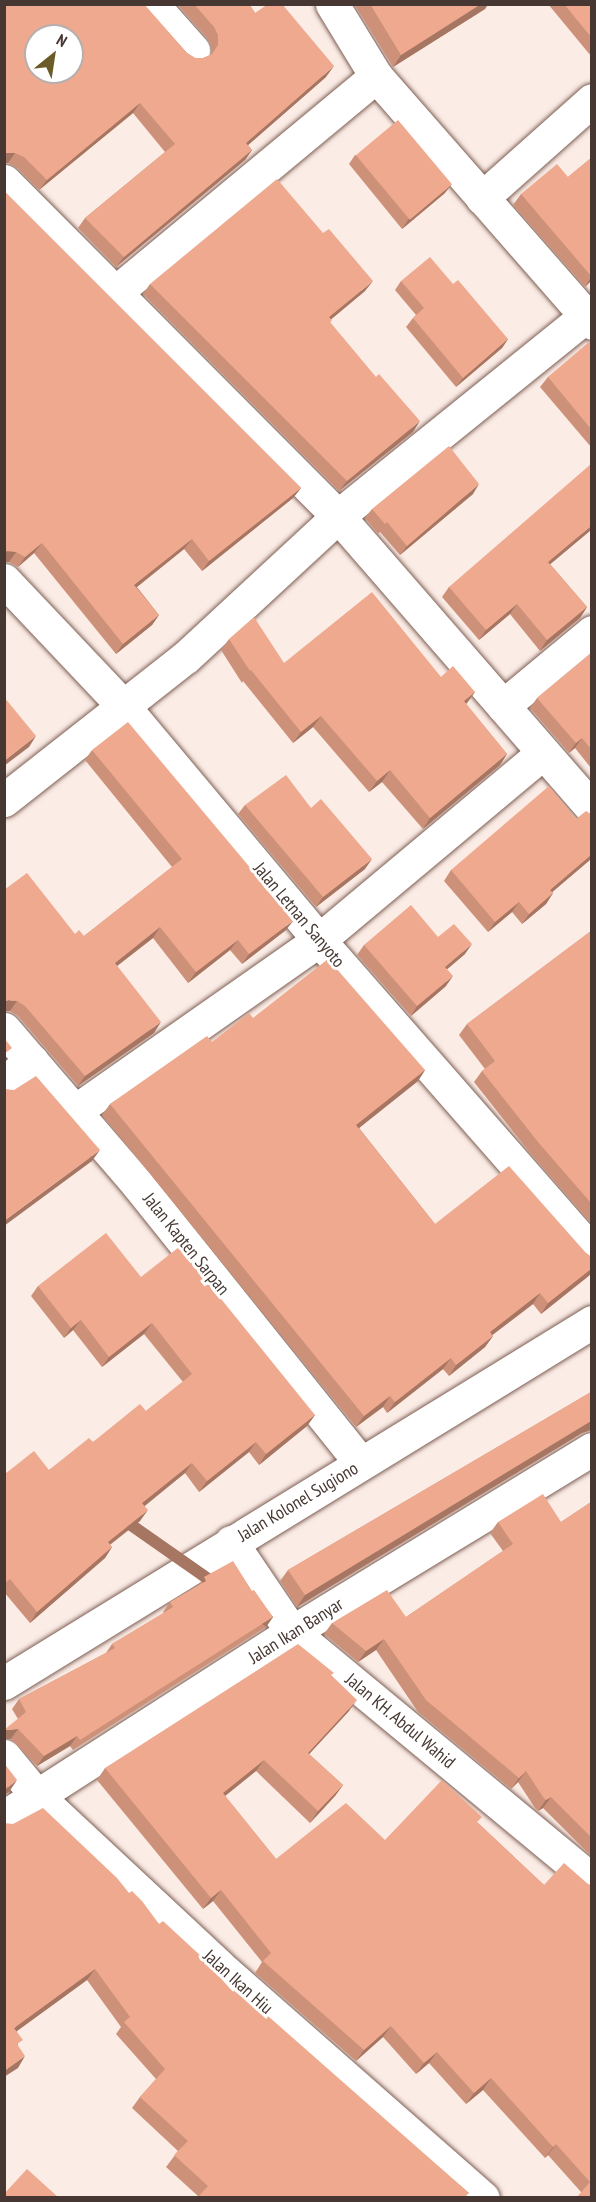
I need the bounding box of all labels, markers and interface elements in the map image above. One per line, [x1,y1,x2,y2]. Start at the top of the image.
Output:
north arrow [24,24,84,84]
text: N [53,29,71,51]
street label: Jalan Letnan Sanyoto [249,858,349,972]
street label: Jalan Kapten Sarpan [138,1189,234,1299]
street label: Jalan Kolonel Sugiono [234,1458,362,1546]
street label: Jalan Ikan Banyar [245,1593,347,1669]
street label: Jalan KH. Abdul Wahid [340,1668,460,1774]
street label: Jalan Ikan Hiu [199,1945,277,2019]

